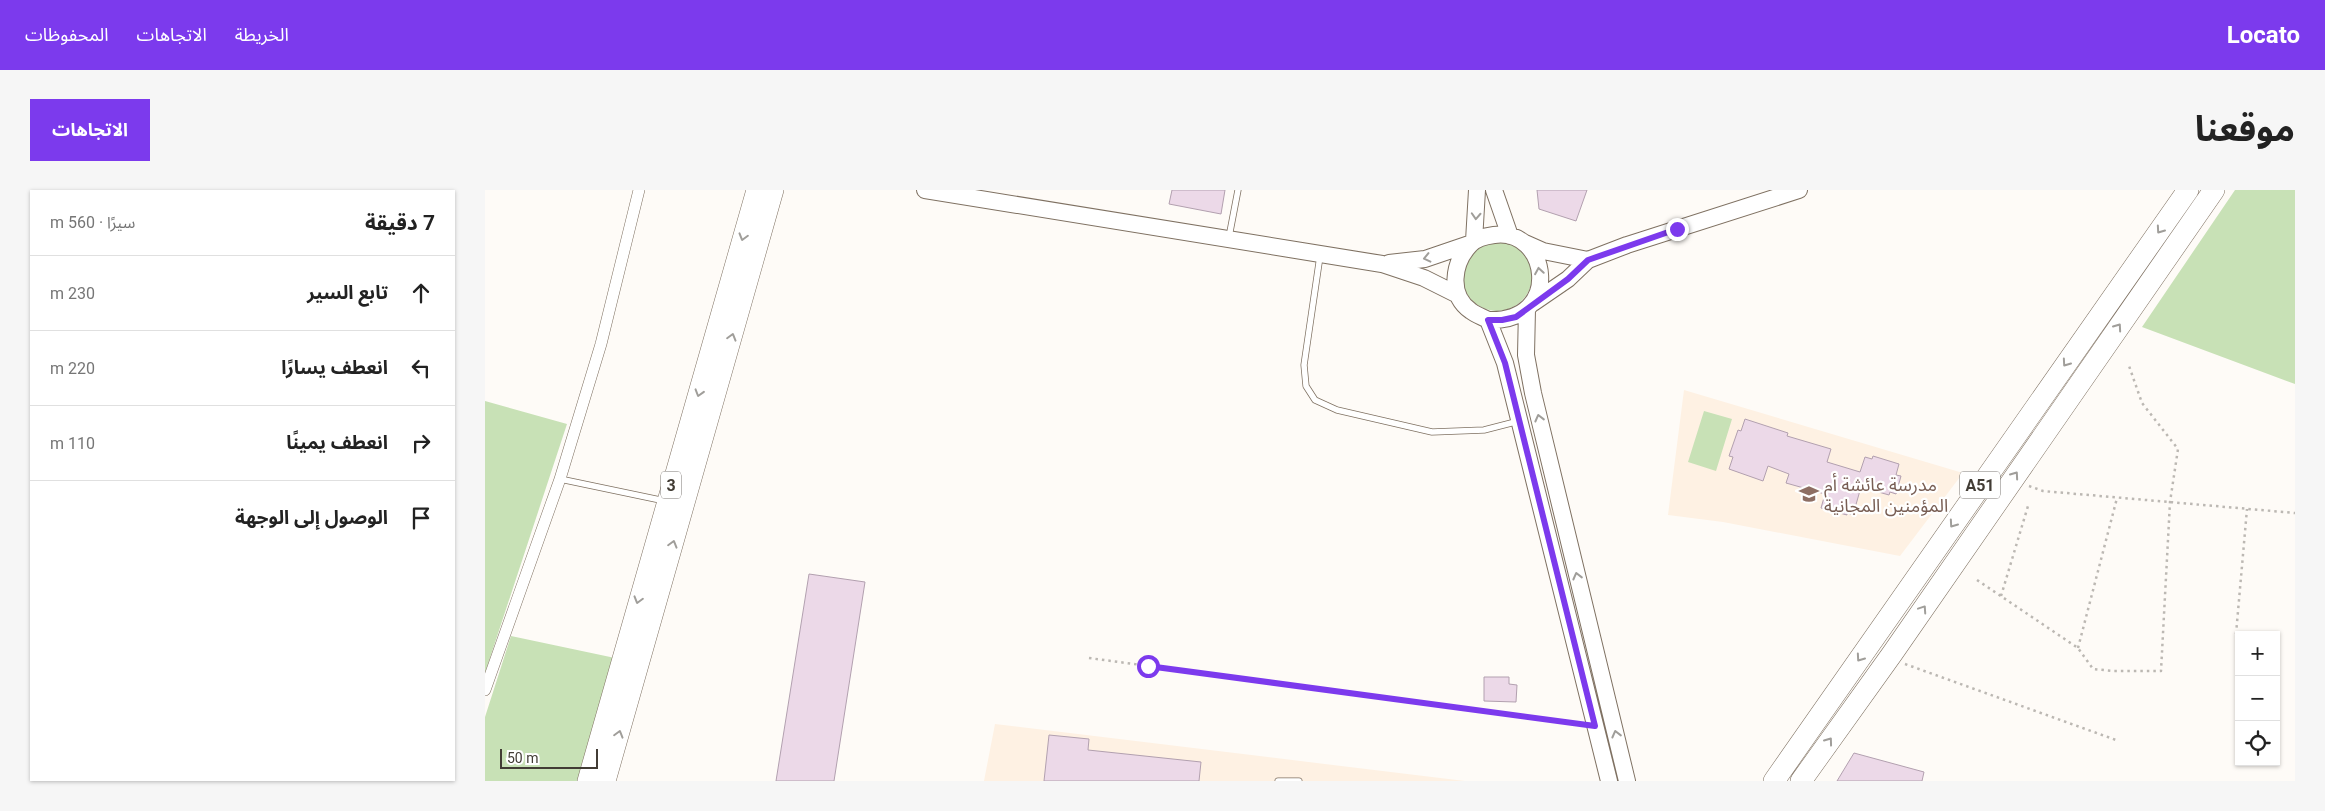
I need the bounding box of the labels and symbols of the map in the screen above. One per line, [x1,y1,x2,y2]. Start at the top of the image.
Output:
one-way arrow [1471,212,1482,220]
route end [1666,218,1689,241]
one-way arrow [2157,224,2166,234]
one-way arrow [738,233,749,241]
one-way arrow [1423,252,1432,263]
one-way arrow [1534,267,1545,275]
one-way arrow [2112,323,2121,333]
one-way arrow [726,333,737,342]
one-way arrow [2063,357,2072,367]
one-way arrow [695,389,705,397]
one-way arrow [1534,414,1544,422]
one-way arrow [2009,471,2018,481]
road number: 3 [661,472,681,498]
road number: A51 [1960,472,2000,498]
place label: مدرسة عائشة أم المؤمنين المجانية [1824,473,1948,517]
school or university icon: مدرسة عائشة أم المؤمنين المجانية [1798,483,1820,505]
one-way arrow [1950,518,1959,528]
one-way arrow [667,540,678,548]
one-way arrow [1572,571,1583,580]
one-way arrow [634,595,644,603]
one-way arrow [1917,605,1926,615]
one-way arrow [1857,652,1866,662]
route start [1137,655,1160,678]
one-way arrow [1611,729,1622,738]
one-way arrow [614,731,624,739]
one-way arrow [1823,737,1832,747]
scale bar [500,746,597,769]

